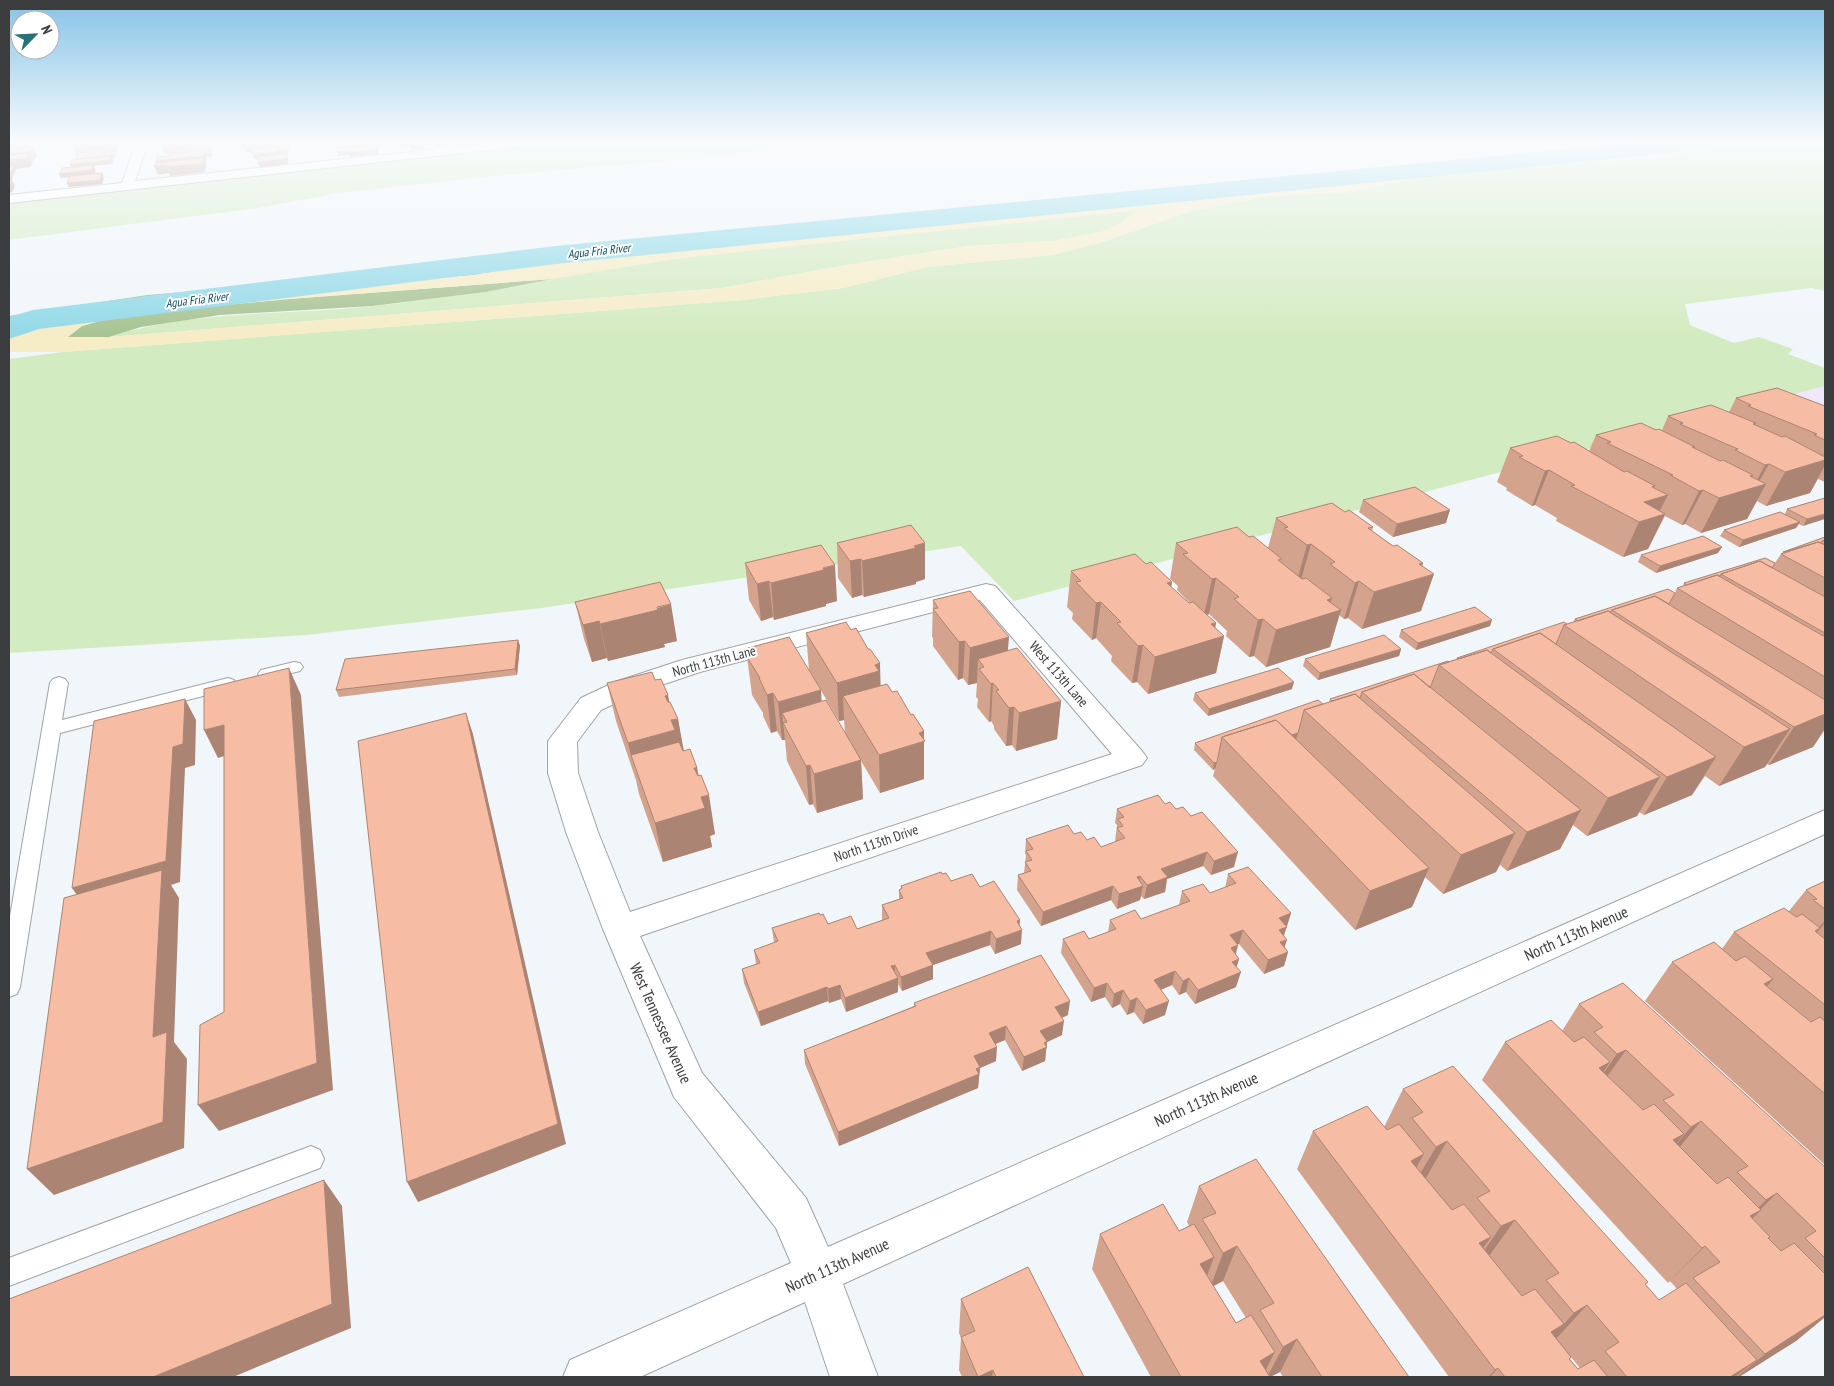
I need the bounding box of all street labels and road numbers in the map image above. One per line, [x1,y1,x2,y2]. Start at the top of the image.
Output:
street label: West 113th Lane [1026,637,1093,711]
street label: North 113th Lane [670,641,758,681]
street label: North 113th Drive [831,820,921,866]
street label: North 113th Avenue [1521,901,1631,965]
street label: West Tennessee Avenue [625,960,697,1086]
street label: North 113th Avenue [1151,1067,1261,1131]
street label: North 113th Avenue [782,1233,892,1297]

